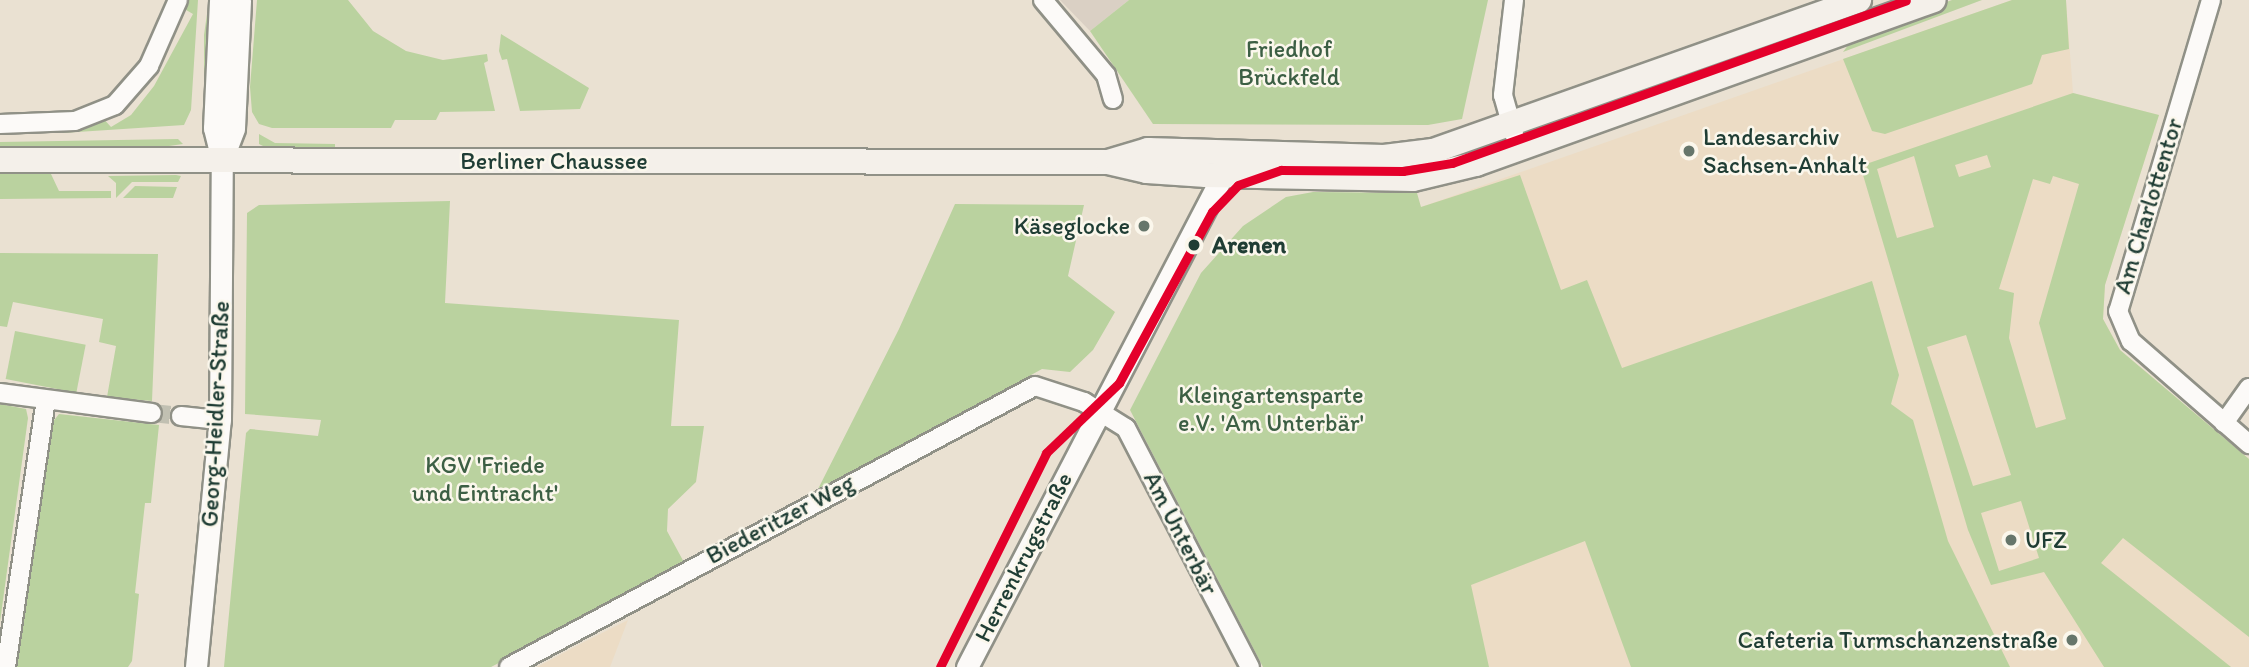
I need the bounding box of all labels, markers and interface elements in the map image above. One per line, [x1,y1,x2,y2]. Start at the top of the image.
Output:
park label: Friedhof Brückfeld [1238,35,1340,91]
street label: Am Charlottentor [2108,114,2188,298]
place label: Landesarchiv Sachsen-Anhalt [1703,123,1867,179]
marker: Landesarchiv Sachsen-Anhalt [1681,143,1697,159]
street label: Berliner Chaussee [460,147,648,175]
place label: Käseglocke [1014,212,1130,240]
marker: Käseglocke [1136,218,1152,234]
place label: Arenen [1212,231,1286,259]
marker: Arenen [1183,234,1205,256]
street label: Georg-Heidler-Straße [195,300,235,528]
park label: Kleingartensparte e.V. 'Am Unterbär' [1178,381,1364,437]
park label: KGV 'Friede und Eintracht' [412,451,558,507]
street label: Herrenkrugstraße [968,467,1078,647]
street label: Am Unterbär [1138,467,1224,599]
street label: Biederitzer Weg [701,468,859,570]
place label: UFZ [2025,526,2067,554]
marker: UFZ [2003,532,2019,548]
place label: Cafeteria Turmschanzenstraße [1740,626,2058,654]
marker: Cafeteria Turmschanzenstraße [2064,632,2080,648]

